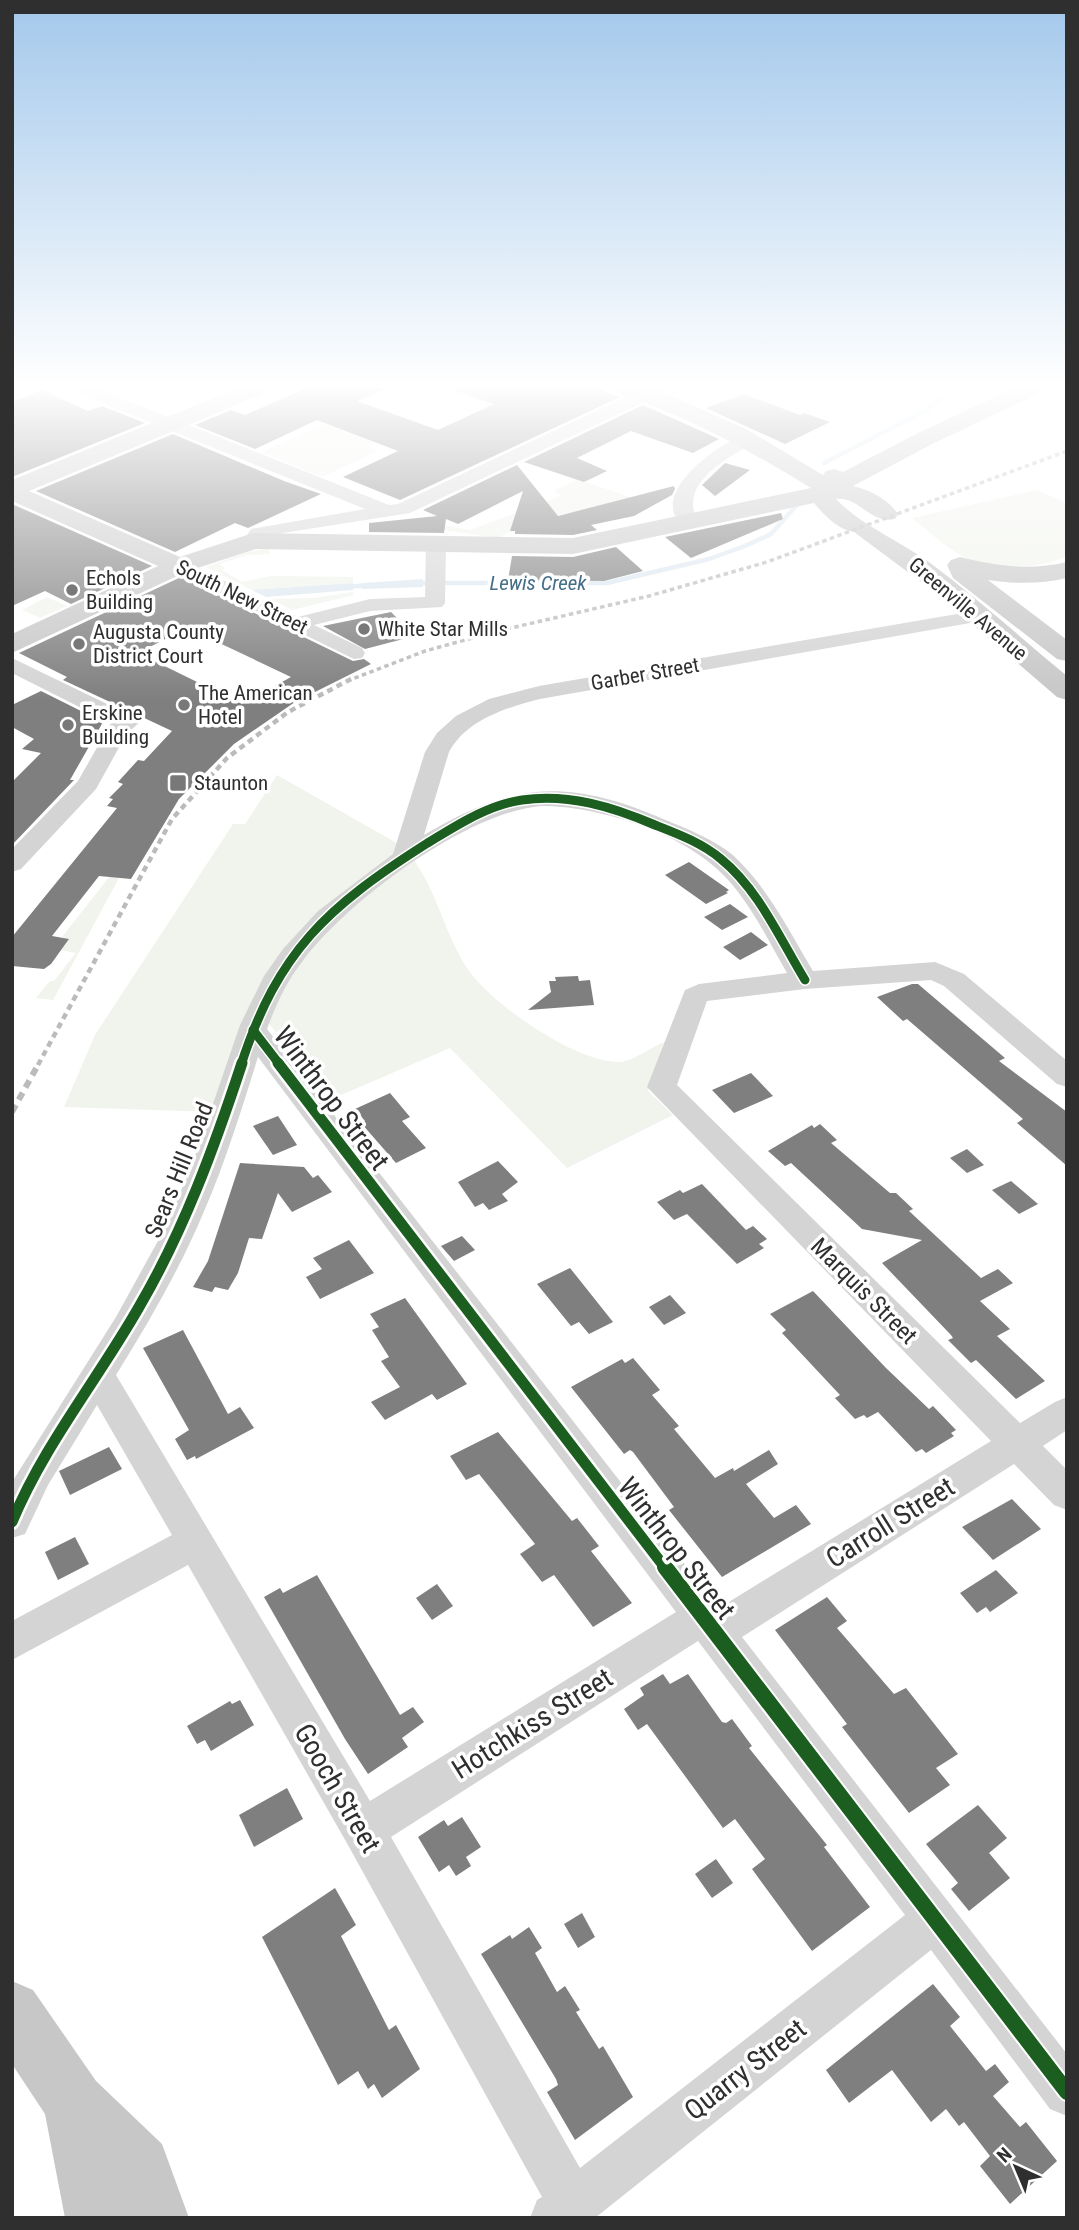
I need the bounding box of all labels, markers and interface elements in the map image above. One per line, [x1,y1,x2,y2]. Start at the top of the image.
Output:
street label: Greenville Avenue [904,553,1032,666]
street label: South New Street [172,555,312,639]
place label: Echols Building [86,566,153,614]
water label: Lewis Creek [489,571,587,595]
marker: Echols Building [64,582,80,598]
place label: White Star Mills [378,617,508,641]
place label: Augusta County District Court [93,620,224,668]
marker: White Star Mills [356,621,372,637]
marker: Augusta County District Court [71,636,87,652]
street label: Garber Street [589,653,701,695]
place label: The American Hotel [198,681,313,729]
marker: The American Hotel [176,697,192,713]
place label: Erskine Building [82,701,149,749]
marker: Erskine Building [60,717,76,733]
place label: Staunton [194,771,268,795]
marker: Staunton [168,773,188,793]
street label: Winthrop Street [267,1020,396,1177]
street label: Sears Hill Road [139,1098,219,1242]
street label: Marquis Street [805,1232,923,1350]
street label: Carroll Street [820,1470,961,1575]
street label: Winthrop Street [611,1471,742,1626]
street label: Hotchkiss Street [446,1661,619,1786]
street label: Gooch Street [287,1718,388,1858]
street label: Quarry Street [678,2012,813,2127]
north arrow [981,2132,1051,2202]
text: N [992,2143,1017,2167]

